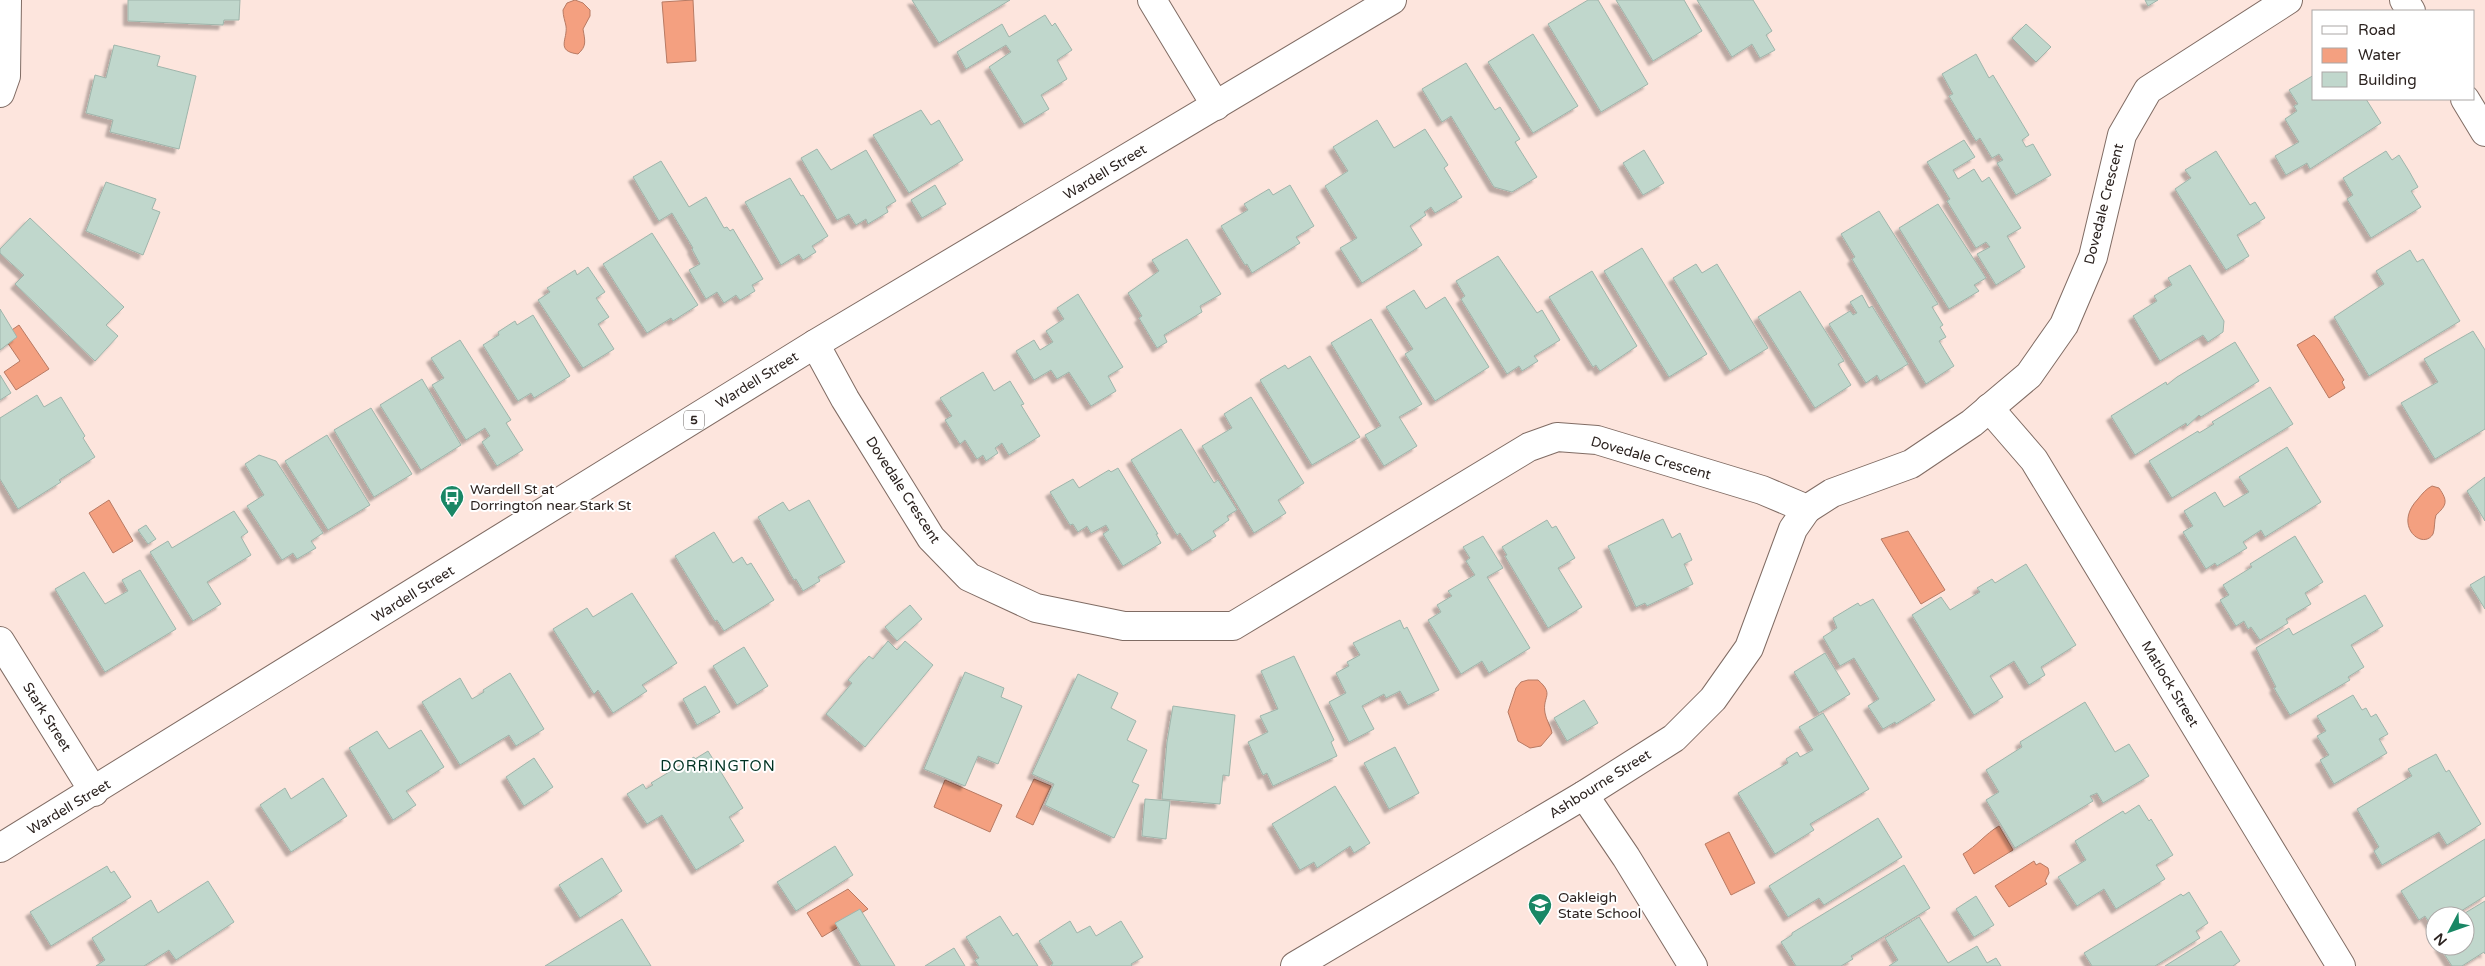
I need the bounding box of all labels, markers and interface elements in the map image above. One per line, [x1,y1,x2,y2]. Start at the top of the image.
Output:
legend [2312,10,2475,100]
text: Road [2358,21,2396,39]
text: Water [2358,46,2401,64]
text: Building [2358,71,2417,89]
street label: Wardell Street [1060,140,1150,203]
street label: Dovedale Crescent [2081,141,2127,266]
street label: Wardell Street [713,348,802,412]
road number: 5 [684,410,704,430]
street label: Dovedale Crescent [862,433,944,547]
street label: Dovedale Crescent [1589,433,1714,483]
place label: Wardell St at Dorrington near Stark St [470,481,632,514]
bus stop icon: Wardell St at Dorrington near Stark St [439,484,465,518]
street label: Wardell Street [369,562,458,626]
street label: Matlock Street [2138,638,2203,731]
street label: Stark Street [19,679,75,755]
street label: Ashbourne Street [1546,745,1655,822]
district label: DORRINGTON [660,757,776,775]
street label: Wardell Street [24,775,114,838]
place label: Oakleigh State School [1558,889,1641,922]
school or university icon: Oakleigh State School [1527,892,1553,926]
north arrow [2425,906,2475,956]
text: N [2430,929,2451,949]

